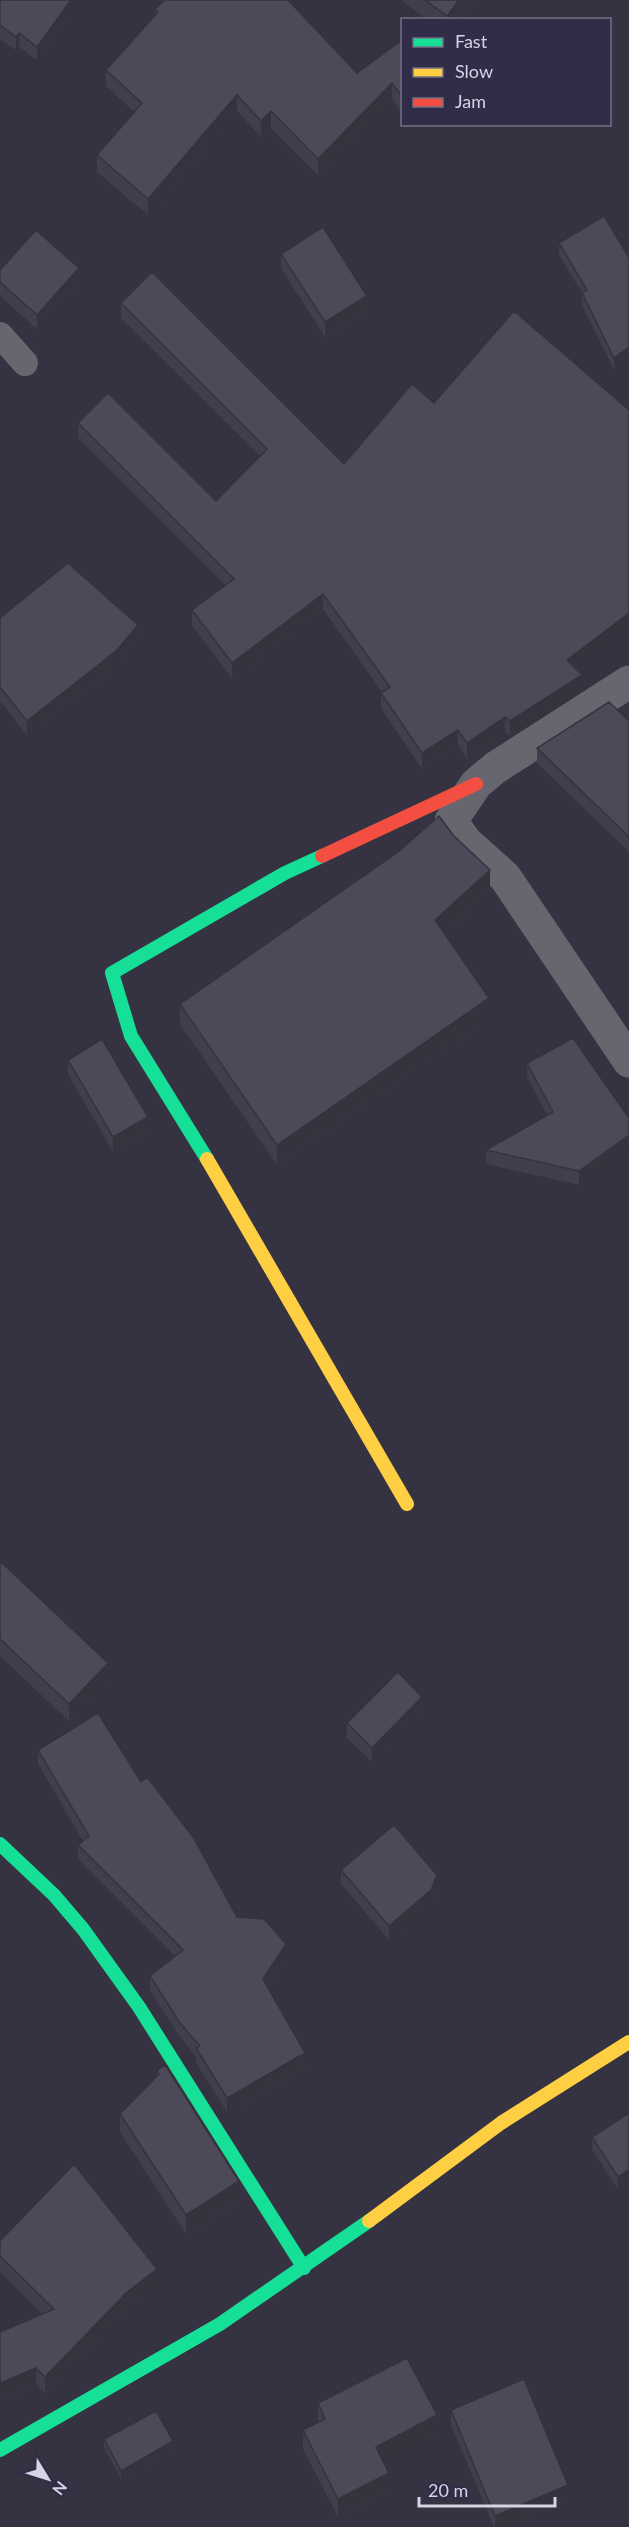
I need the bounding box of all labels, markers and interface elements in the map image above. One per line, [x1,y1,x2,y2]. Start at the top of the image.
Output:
legend [401,18,611,126]
text: Fast [455,30,488,52]
text: Slow [455,60,493,82]
text: Jam [455,90,486,112]
north arrow [18,2449,78,2509]
scale bar [419,2470,556,2508]
text: N [49,2478,71,2499]
text: 20 m [428,2479,468,2501]

